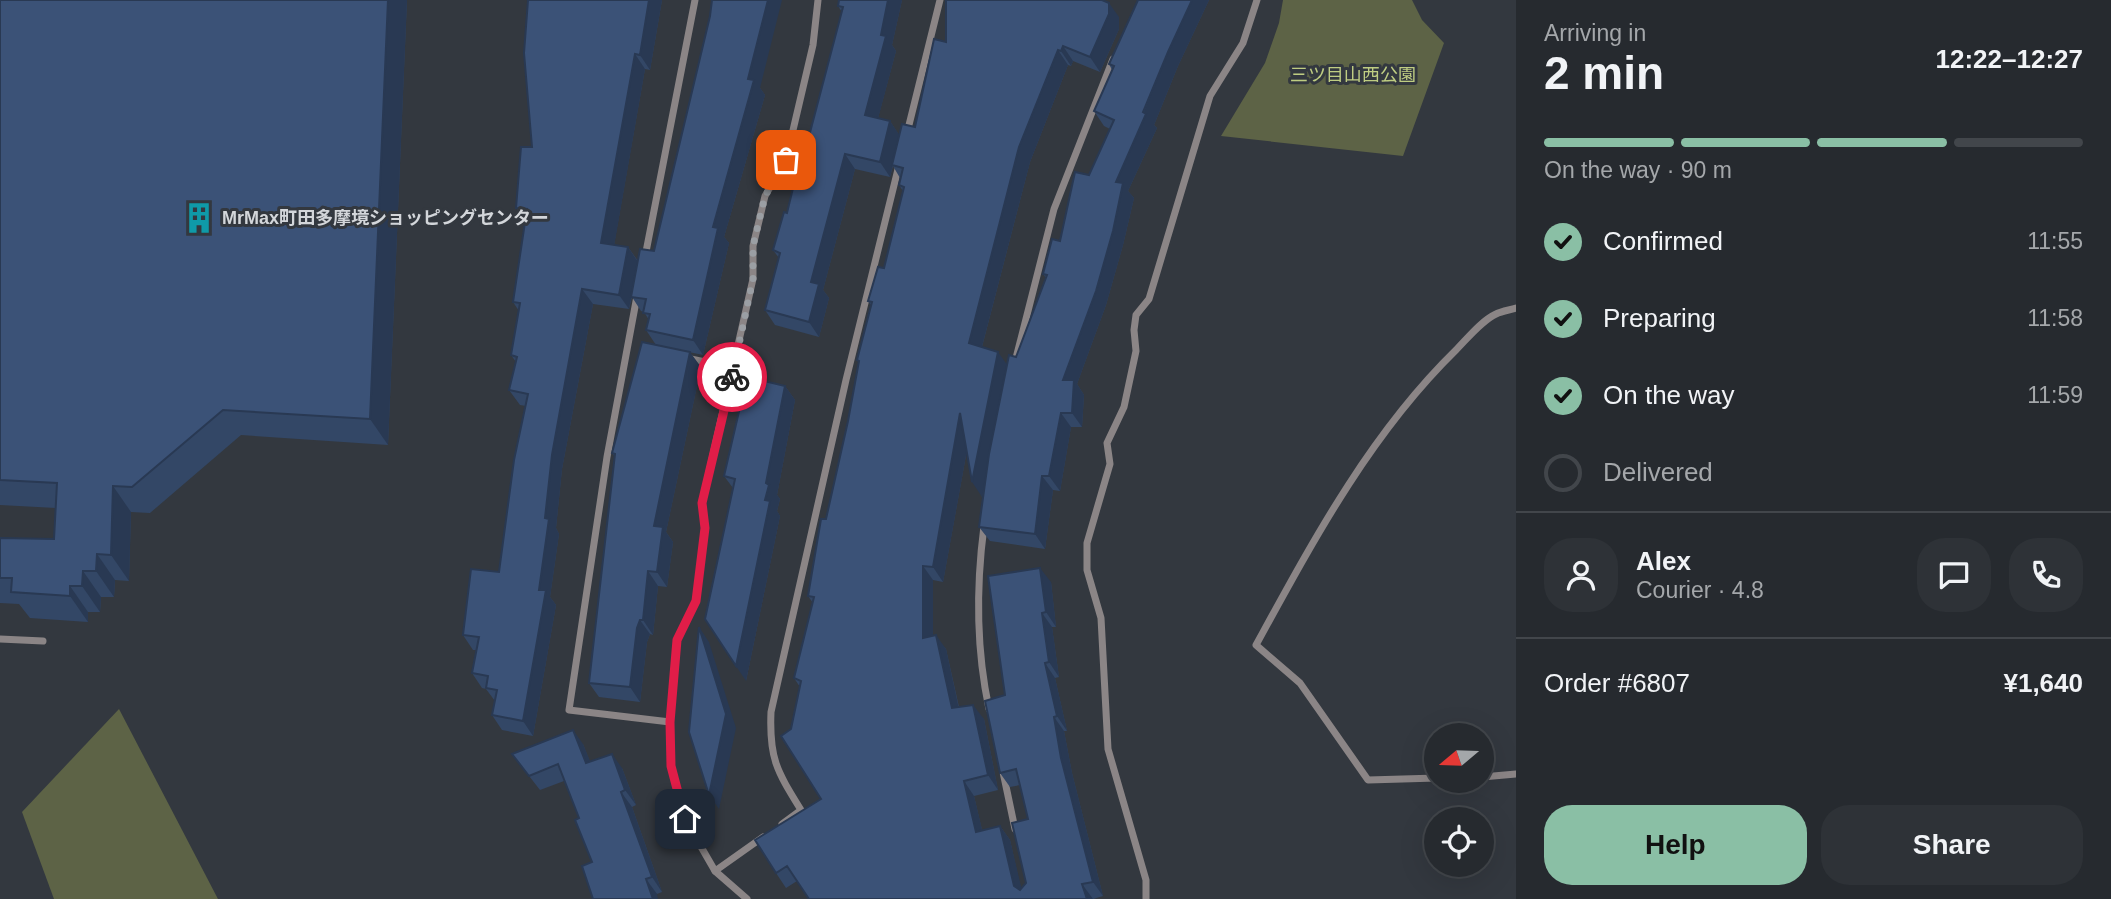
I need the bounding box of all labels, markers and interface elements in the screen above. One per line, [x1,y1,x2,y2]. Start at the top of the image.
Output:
text: Arriving in [1544,20,1646,46]
text: 12:22–12:27 [1936,44,2083,74]
text: 2 min [1544,47,1664,99]
park label: 三ツ目山西公園 [1290,65,1416,85]
pin [756,130,816,190]
icon: bag [767,141,805,179]
text: On the way · 90 m [1544,157,1732,183]
building icon: MrMax町田多摩境ショッピングセンター [182,201,216,235]
place label: MrMax町田多摩境ショッピングセンター [222,208,549,228]
icon: check [1544,223,1582,261]
text: Confirmed [1603,226,1723,256]
text: 11:55 [2027,228,2083,254]
icon: check [1544,300,1582,338]
text: Preparing [1603,303,1716,333]
text: 11:58 [2027,305,2083,331]
courier [697,342,767,412]
icon: bike [713,358,751,396]
icon: check [1544,377,1582,415]
text: On the way [1603,380,1735,410]
text: 11:59 [2027,382,2083,408]
text: Delivered [1603,457,1713,487]
button: person [1544,538,1618,612]
button: chat [1917,538,1991,612]
button: phone [2009,538,2083,612]
text: Alex [1636,546,1691,576]
text: Courier · 4.8 [1636,577,1764,603]
text: Order #6807 [1544,668,1690,698]
text: ¥1,640 [2003,668,2083,698]
north arrow [1424,723,1494,793]
map controls [1424,723,1494,877]
pin [655,789,715,849]
icon: home [666,800,704,838]
button: Help [1544,805,1807,885]
button: Share [1821,805,2083,885]
button: locate [1424,807,1494,877]

